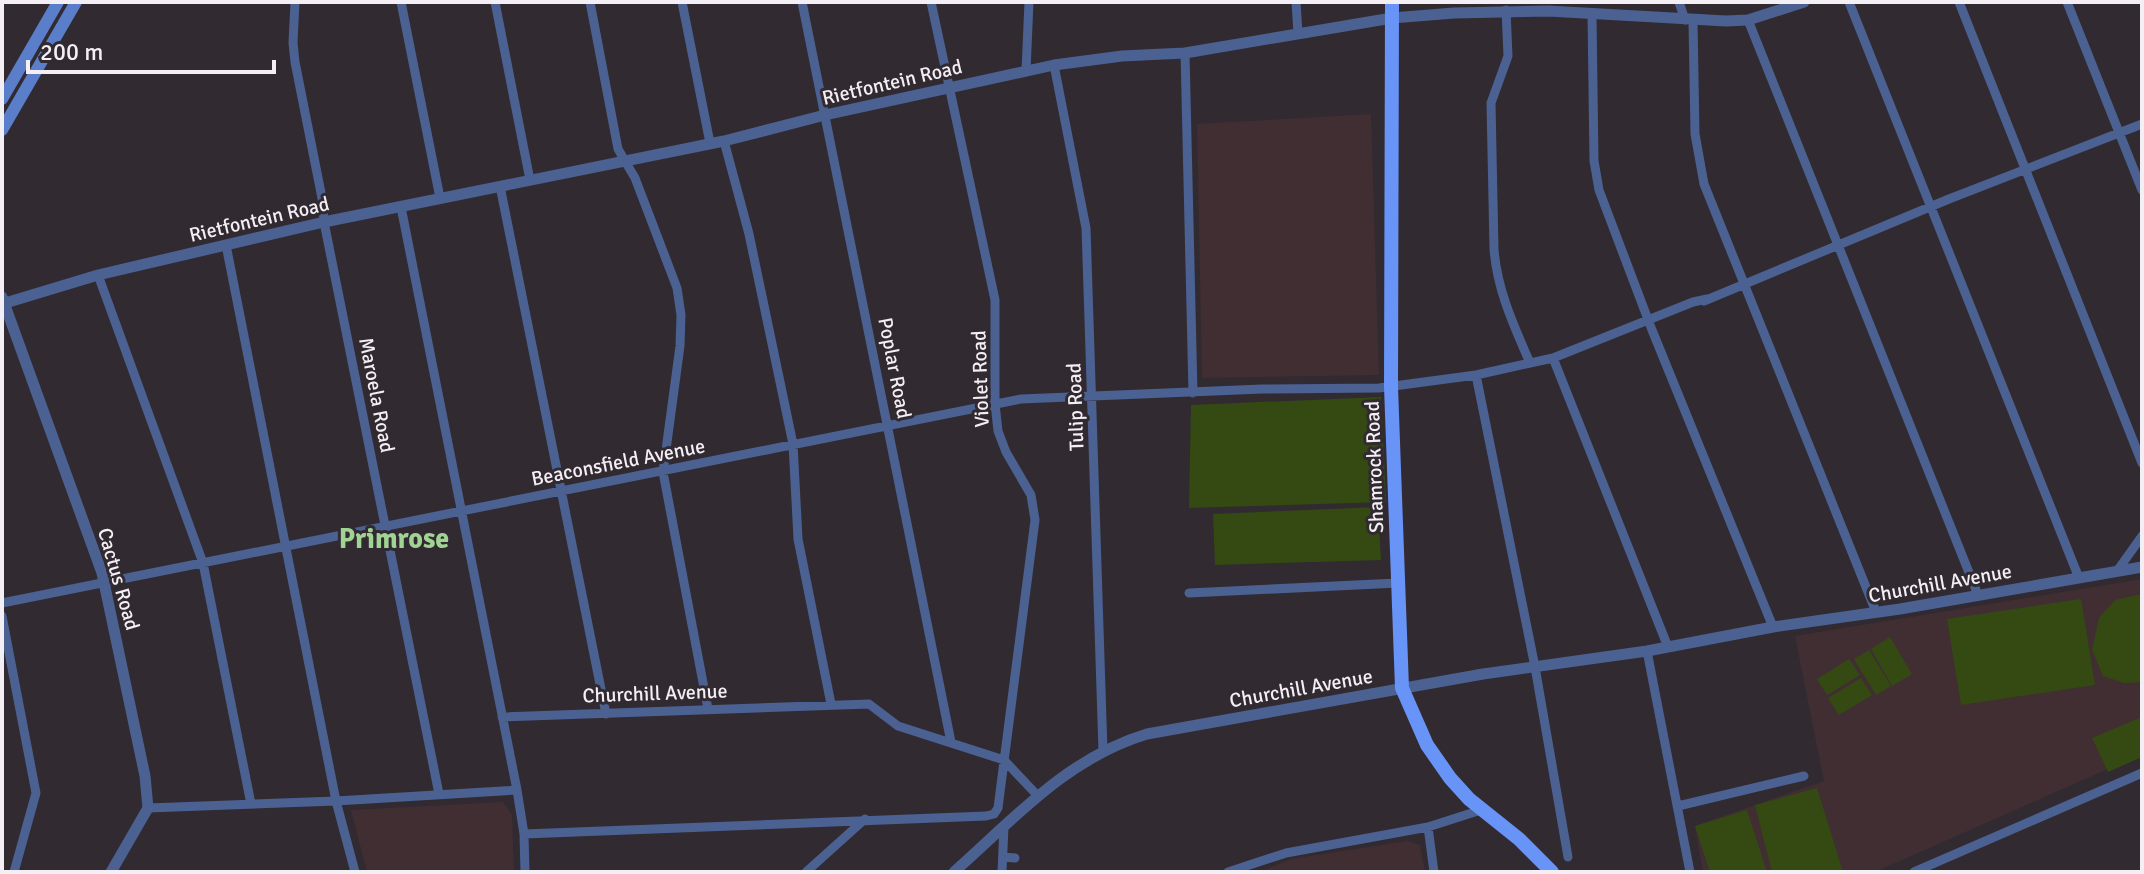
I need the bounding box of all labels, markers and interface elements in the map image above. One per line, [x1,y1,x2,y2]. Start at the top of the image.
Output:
scale bar [28,24,274,74]
text: 200 m [40,37,103,67]
street label: Rietfontein Road [820,54,965,111]
street label: Rietfontein Road [187,191,332,248]
street label: Poplar Road [872,315,917,421]
street label: Violet Road [966,330,995,428]
street label: Maroela Road [353,335,400,455]
street label: Tulip Road [1061,363,1090,451]
street label: Shamrock Road [1360,401,1389,533]
street label: Beaconsfield Avenue [529,433,707,492]
district label: Primrose [339,522,449,556]
street label: Cactus Road [92,525,145,633]
street label: Churchill Avenue [1866,559,2014,608]
street label: Churchill Avenue [1227,664,1375,713]
street label: Churchill Avenue [582,678,728,709]

